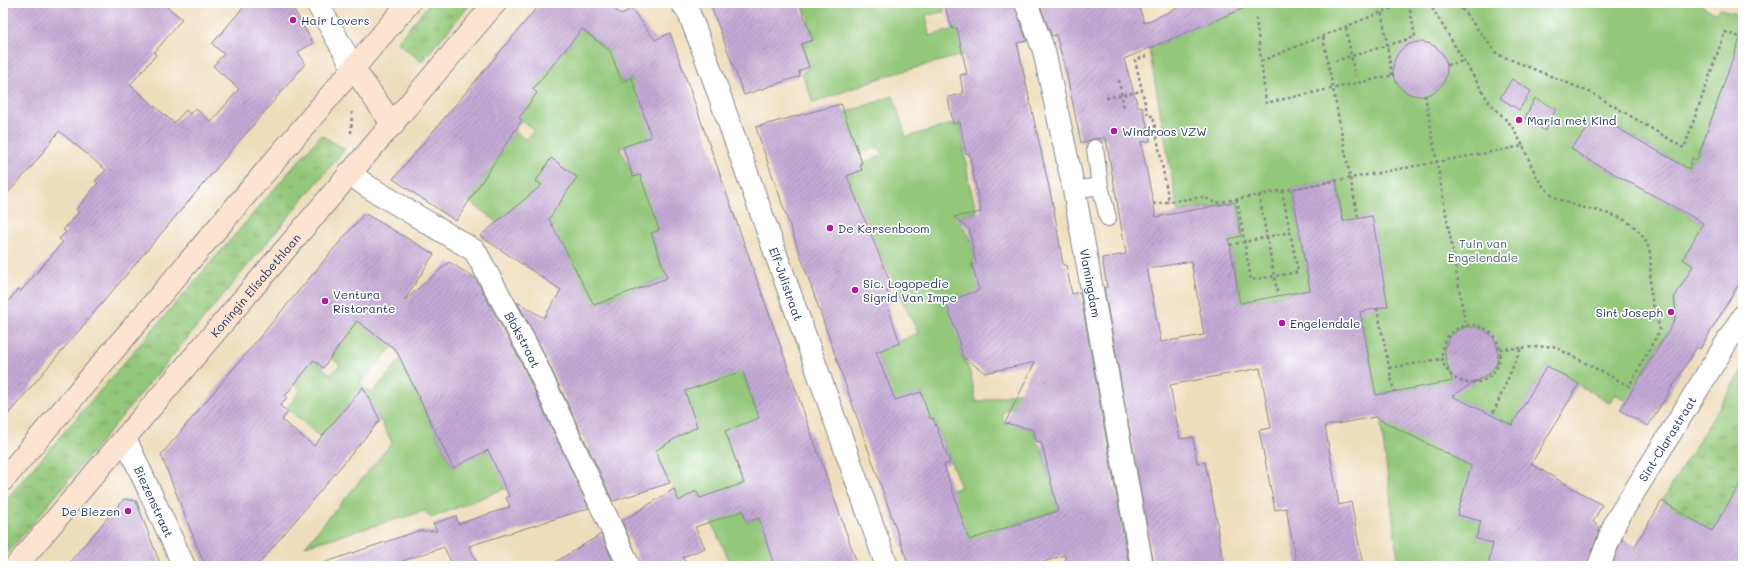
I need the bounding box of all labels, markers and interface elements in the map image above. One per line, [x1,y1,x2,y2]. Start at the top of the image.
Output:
place label: Hair Lovers [301,12,370,28]
marker: Hair Lovers [288,15,298,25]
place label: Maria met Kind [1527,112,1617,128]
marker: Maria met Kind [1514,115,1524,125]
place label: Windroos VZW [1122,123,1207,139]
marker: Windroos VZW [1109,126,1119,136]
place label: De Kersenboom [838,220,930,236]
marker: De Kersenboom [825,223,835,233]
street label: Koningin Elisabethlaan [206,230,304,340]
park label: Tuin van Engelendale [1448,235,1518,265]
street label: Elf-Julistraat [766,245,807,323]
street label: Vlamingdam [1077,247,1105,319]
place label: Sic. Logopedie Sigrid Van Impe [863,275,957,305]
marker: Sic. Logopedie Sigrid Van Impe [850,285,860,295]
place label: Ventura Ristorante [333,286,395,316]
marker: Ventura Ristorante [320,296,330,306]
place label: Sint Joseph [1596,304,1663,320]
marker: Sint Joseph [1666,307,1676,317]
street label: Blokstraat [501,309,544,370]
place label: Engelendale [1290,315,1361,331]
marker: Engelendale [1277,318,1287,328]
street label: Sint-Clarastraat [1635,393,1699,484]
street label: Biezenstraat [131,463,178,540]
place label: De Biezen [61,503,120,519]
marker: De Biezen [123,506,133,516]

